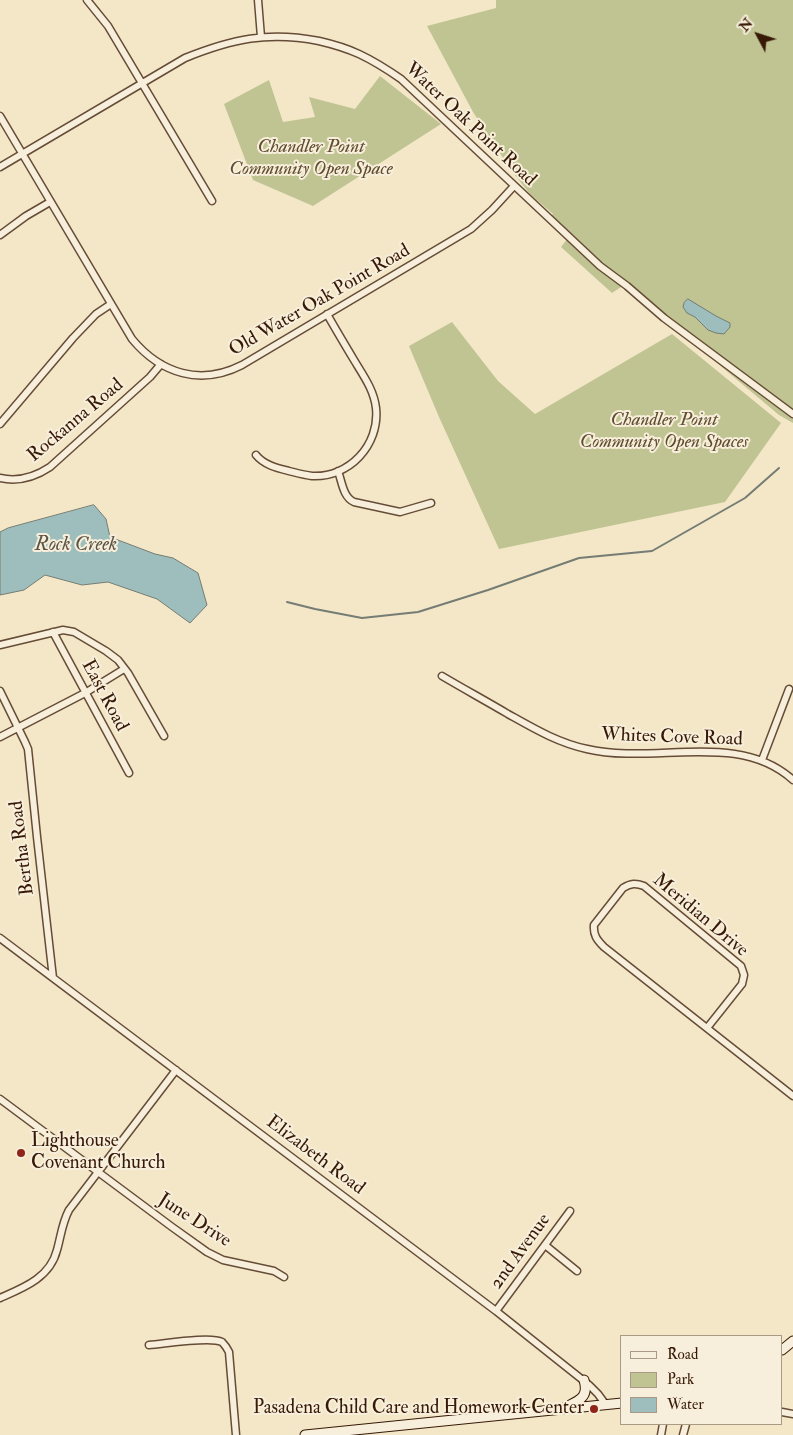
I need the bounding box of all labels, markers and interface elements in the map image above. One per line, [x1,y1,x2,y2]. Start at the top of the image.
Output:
north arrow [733,10,783,60]
text: N [736,15,757,35]
street label: Water Oak Point Road [400,58,540,192]
park label: Chandler Point Community Open Space [229,137,393,181]
street label: Old Water Oak Point Road [226,240,414,362]
street label: Rockanna Road [23,374,129,468]
park label: Chandler Point Community Open Spaces [580,410,748,454]
water label: Rock Creek [35,534,117,558]
street label: East Road [76,656,132,736]
street label: Whites Cove Road [601,724,743,752]
street label: Bertha Road [6,799,40,897]
street label: Meridian Drive [648,869,752,963]
street label: Elizabeth Road [261,1111,369,1201]
place label: Lighthouse Covenant Church [31,1131,166,1175]
marker: Lighthouse Covenant Church [15,1147,27,1159]
street label: June Drive [153,1189,235,1253]
street label: 2nd Avenue [486,1210,556,1294]
legend [620,1335,783,1425]
text: Road [667,1345,698,1364]
text: Park [667,1370,694,1389]
text: Water [667,1395,704,1414]
place label: Pasadena Child Care and Homework Center [253,1398,584,1420]
marker: Pasadena Child Care and Homework Center [588,1403,600,1415]

